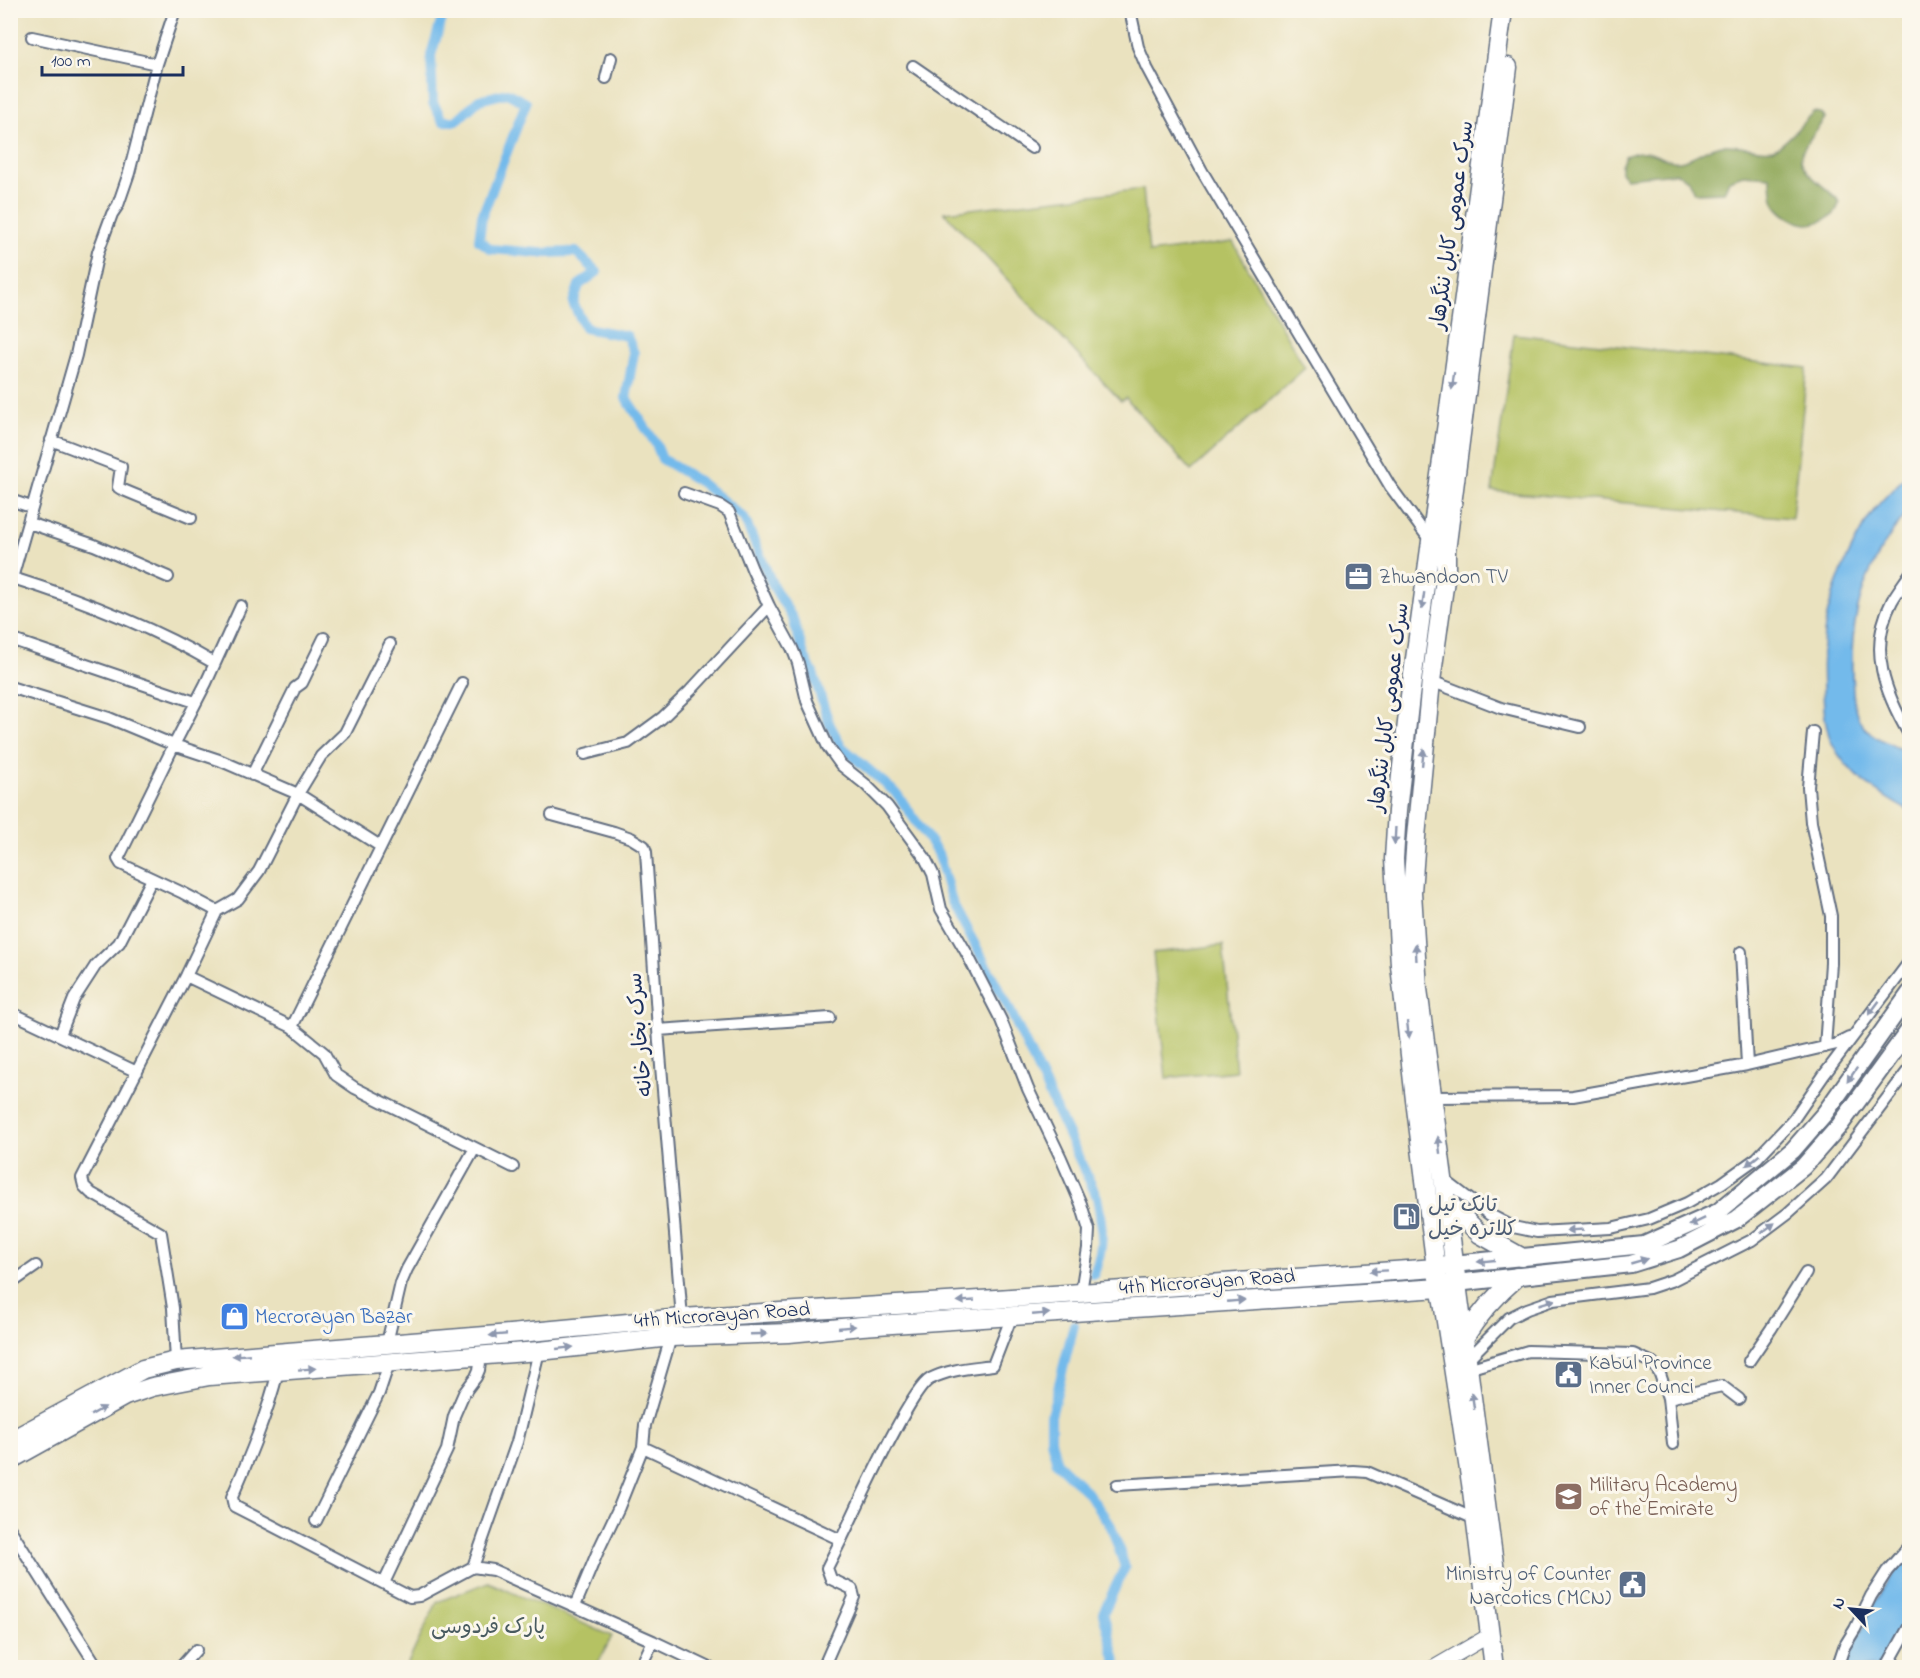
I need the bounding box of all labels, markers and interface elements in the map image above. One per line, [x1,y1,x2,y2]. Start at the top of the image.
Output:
scale bar [42,39,183,77]
text: 100 m [51,49,91,75]
street label: سرک عمومی کابل ننگرهار [1423,119,1483,334]
one-way arrow [1448,371,1457,390]
office icon: Zhwandoon TV [1342,560,1374,592]
place label: Zhwandoon TV [1379,563,1508,593]
one-way arrow [1419,591,1428,610]
street label: سرک عمومی کابل ننگرهار [1362,601,1418,816]
one-way arrow [1418,748,1428,767]
one-way arrow [1390,827,1400,846]
one-way arrow [1411,942,1420,961]
street label: سرک بخار خانه [621,971,661,1098]
one-way arrow [1868,999,1880,1015]
one-way arrow [1403,1021,1412,1040]
one-way arrow [1846,1067,1858,1083]
one-way arrow [1434,1136,1444,1155]
one-way arrow [1745,1154,1761,1167]
place label: تانک تیل کلاتره خیل [1428,1191,1517,1245]
fuel station icon: تانک تیل کلاتره خیل [1391,1200,1423,1232]
one-way arrow [1689,1218,1706,1227]
one-way arrow [1760,1222,1776,1235]
one-way arrow [1566,1226,1585,1235]
one-way arrow [1477,1256,1496,1266]
one-way arrow [1630,1256,1648,1265]
street label: 4th Microrayan Road [1118,1262,1296,1306]
one-way arrow [1368,1267,1387,1276]
street label: 4th Microrayan Road [633,1295,811,1339]
one-way arrow [956,1296,975,1305]
one-way arrow [1227,1296,1246,1306]
one-way arrow [1538,1297,1556,1306]
shop icon: Mecrorayan Bazar [218,1300,250,1332]
place label: Mecrorayan Bazar [255,1303,413,1335]
one-way arrow [1032,1309,1051,1319]
one-way arrow [837,1322,856,1332]
one-way arrow [488,1330,507,1340]
one-way arrow [749,1330,768,1339]
one-way arrow [555,1343,574,1353]
place label: Kabul Province Inner Counci [1589,1349,1712,1403]
one-way arrow [231,1350,250,1360]
public building icon: Kabul Province Inner Counci [1552,1358,1584,1390]
one-way arrow [298,1364,317,1373]
one-way arrow [1468,1392,1477,1411]
one-way arrow [90,1406,107,1416]
place label: Military Academy of the Emirate [1589,1471,1737,1525]
school or university icon: Military Academy of the Emirate [1552,1480,1584,1512]
place label: Ministry of Counter Narcotics (MCN) [1446,1560,1611,1614]
public building icon: Ministry of Counter Narcotics (MCN) [1616,1569,1648,1601]
north arrow [1821,1579,1881,1639]
text: N [1826,1593,1853,1613]
park label: پارک فردوسی [431,1613,545,1643]

